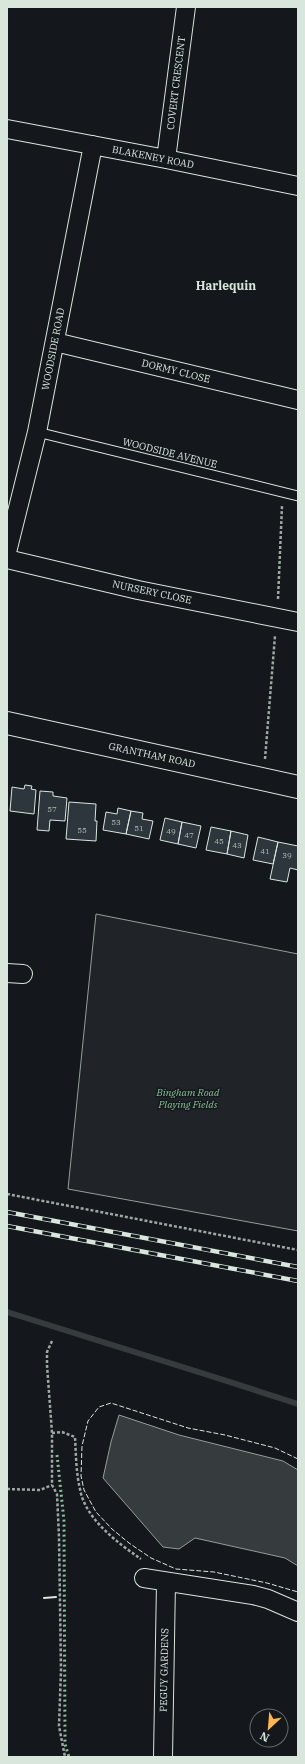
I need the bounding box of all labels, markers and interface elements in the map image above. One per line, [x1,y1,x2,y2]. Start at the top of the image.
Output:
street label: COVERT CRESCENT [164,35,188,131]
street label: BLAKENEY ROAD [111,143,195,171]
district label: Harlequin [196,278,256,293]
street label: WOODSIDE ROAD [39,307,67,391]
street label: DORMY CLOSE [140,356,212,386]
street label: WOODSIDE AVENUE [121,435,219,471]
street label: NURSERY CLOSE [111,577,193,607]
street label: GRANTHAM ROAD [107,739,197,771]
house number: 57 [47,804,57,814]
house number: 53 [111,817,121,827]
house number: 51 [134,823,144,833]
house number: 55 [77,825,87,835]
house number: 49 [166,826,176,836]
house number: 47 [184,830,194,840]
house number: 45 [214,836,224,846]
house number: 43 [232,840,242,850]
house number: 41 [260,846,270,856]
house number: 39 [282,850,292,860]
park label: Bingham Road Playing Fields [156,1086,220,1111]
street label: PEGUY GARDENS [157,1628,171,1712]
north arrow [249,1708,289,1748]
text: N [257,1729,272,1745]

